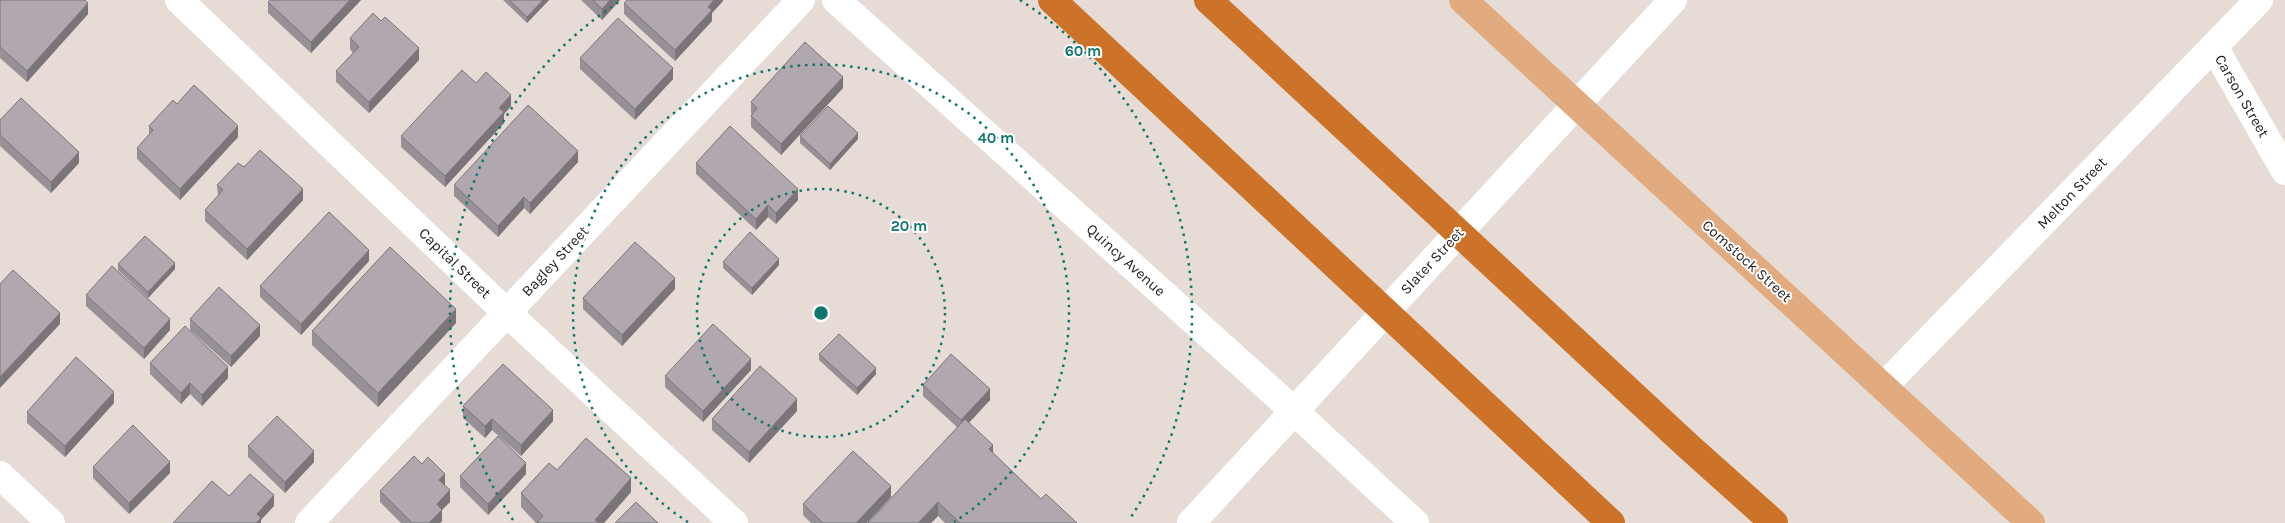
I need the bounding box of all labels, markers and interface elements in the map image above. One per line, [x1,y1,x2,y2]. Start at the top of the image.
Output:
text: 60 m [1065,42,1101,60]
street label: Carson Street [2211,51,2273,141]
text: 40 m [978,129,1014,147]
street label: Melton Street [2033,153,2111,232]
street label: Comstock Street [1699,216,1796,306]
text: 20 m [891,217,927,235]
street label: Quincy Avenue [1083,220,1169,300]
street label: Bagley Street [518,222,592,300]
street label: Capital Street [415,224,495,302]
street label: Slater Street [1396,224,1468,298]
centre of rings [812,304,830,322]

